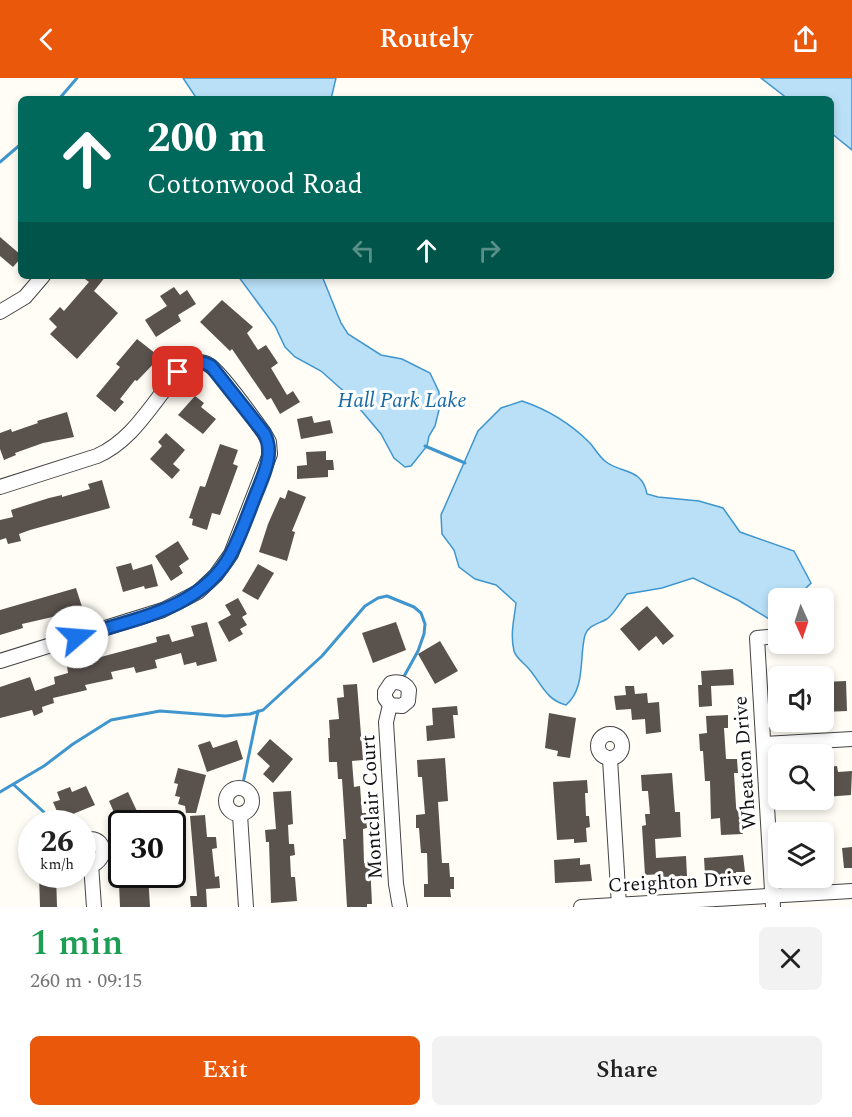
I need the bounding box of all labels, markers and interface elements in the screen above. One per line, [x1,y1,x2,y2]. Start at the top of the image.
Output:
text: Routely [379,18,473,60]
icon: back [30,23,63,56]
icon: share [789,23,822,56]
text: 200 m [147,107,266,170]
icon: ahead [48,120,126,198]
text: Cottonwood Road [147,164,363,206]
icon: left [347,234,380,267]
icon: ahead [410,234,443,267]
icon: right [473,234,506,267]
pin [152,346,203,397]
icon: arrive [161,355,194,388]
water label: Hall Park Lake [337,385,467,417]
north arrow [768,588,834,654]
map controls [768,588,834,888]
position arrow [45,605,109,669]
button: sound [768,666,834,732]
street label: Wheaton Drive [725,695,765,831]
street label: Montclair Court [353,734,391,880]
button: search [768,744,834,810]
speed limit sign: 30 [108,810,186,888]
text: 26 [40,819,74,865]
button: layers [768,822,834,888]
text: km/h [40,853,74,876]
street label: Creighton Drive [607,863,753,901]
text: 1 min [30,916,123,971]
button: close [759,927,822,990]
text: 260 m · 09:15 [30,966,142,996]
button: Exit [30,1036,420,1105]
button: Share [432,1036,822,1105]

